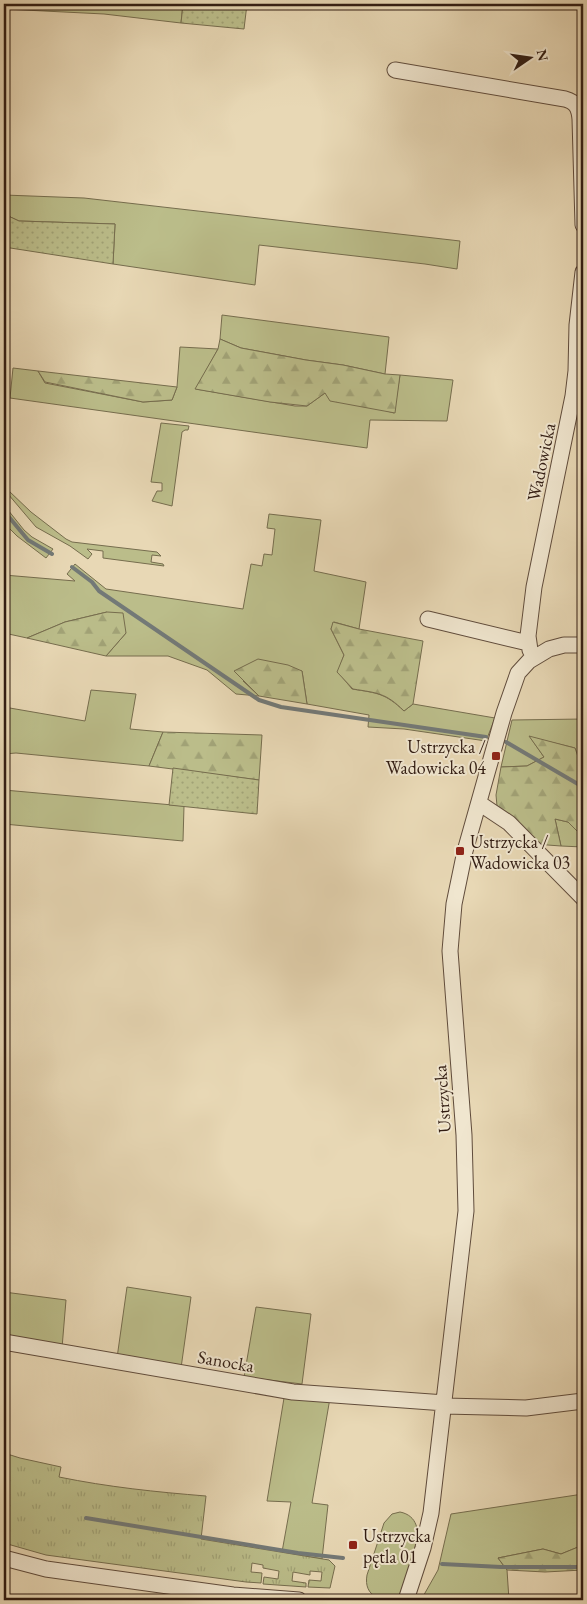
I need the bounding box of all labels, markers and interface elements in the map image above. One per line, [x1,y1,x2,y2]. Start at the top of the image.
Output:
north arrow [504,32,554,82]
text: N [533,48,553,63]
street label: Wadowicka [522,420,561,503]
place label: Ustrzycka / Wadowicka 04 [386,735,486,779]
marker: Ustrzycka / Wadowicka 04 [490,750,502,762]
place label: Ustrzycka / Wadowicka 03 [470,830,570,874]
marker: Ustrzycka / Wadowicka 03 [454,845,466,857]
street label: Ustrzycka [428,1064,456,1134]
street label: Sanocka [196,1345,257,1377]
place label: Ustrzycka pętla 01 [363,1524,432,1568]
marker: Ustrzycka pętla 01 [347,1539,359,1551]

